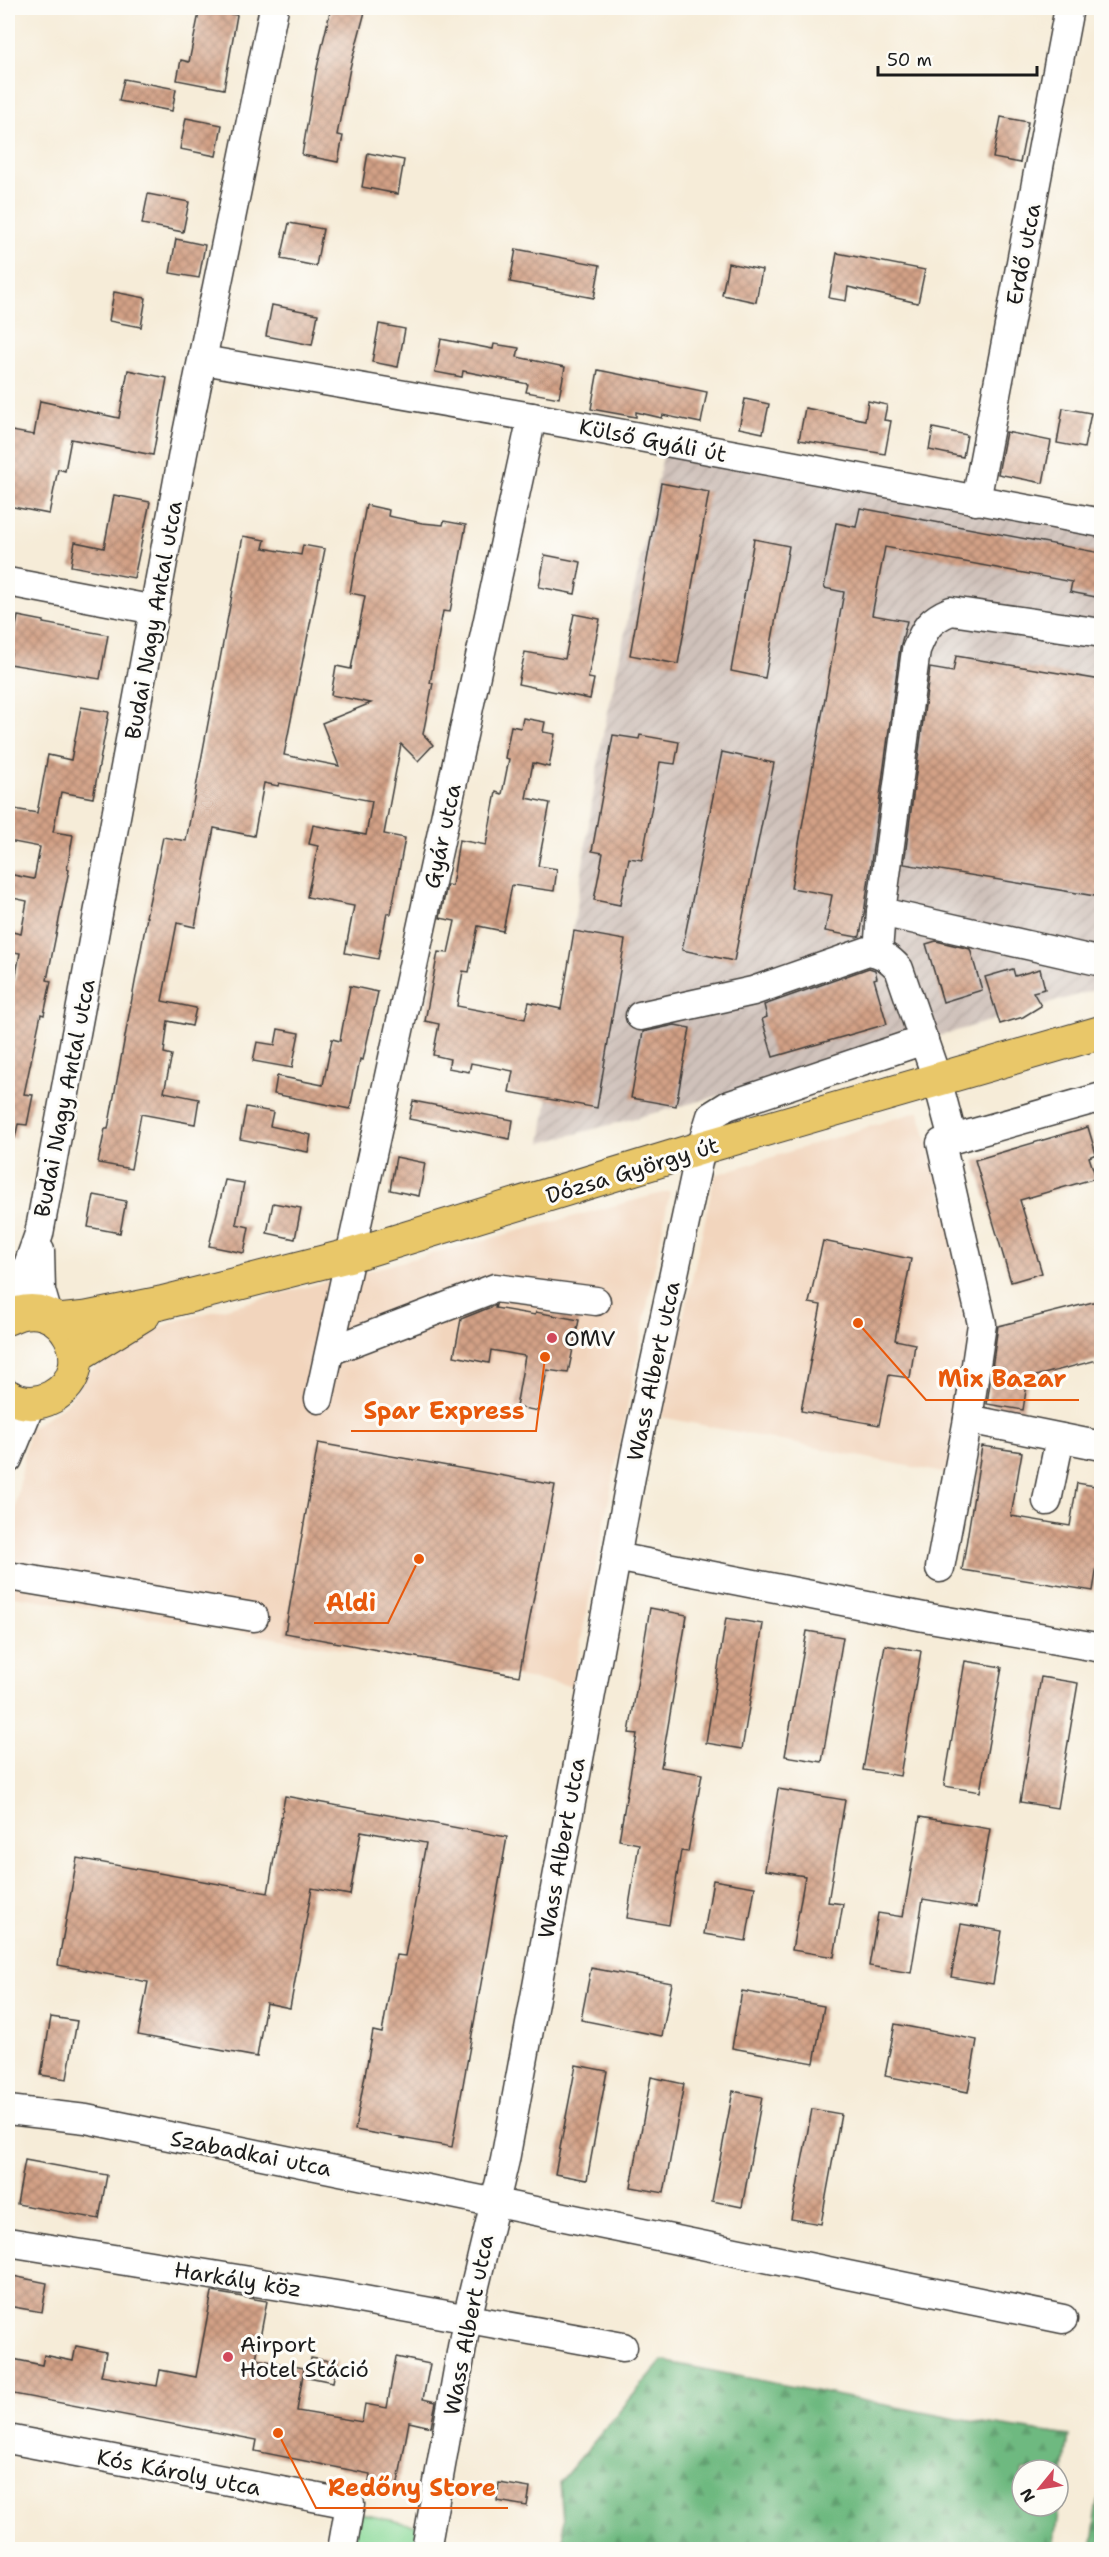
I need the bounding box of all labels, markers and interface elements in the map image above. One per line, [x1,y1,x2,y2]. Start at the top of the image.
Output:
scale bar [878,39,1037,77]
text: 50 m [887,48,932,72]
street label: Erdő utca [999,201,1048,307]
street label: Külső Gyáli út [577,412,729,469]
street label: Budai Nagy Antal utca [118,498,189,742]
street label: Gyár utca [417,781,468,891]
street label: Budai Nagy Antal utca [27,976,102,1220]
street label: Dózsa György út [542,1130,722,1211]
street label: Wass Albert utca [620,1278,687,1464]
place label: OMV [564,1324,615,1353]
marker: OMV [545,1331,559,1345]
callout: Mix Bazar [926,1358,1079,1400]
text: Mix Bazar [938,1363,1066,1395]
callout: Spar Express [351,1389,536,1431]
text: Spar Express [363,1395,525,1427]
callout: Aldi [314,1581,388,1623]
text: Aldi [326,1587,376,1619]
street label: Wass Albert utca [531,1755,592,1941]
street label: Szabadkai utca [168,2124,334,2183]
street label: Wass Albert utca [437,2232,500,2418]
street label: Harkály köz [172,2255,304,2304]
place label: Airport Hotel Stáció [240,2330,369,2384]
marker: Airport Hotel Stáció [221,2350,235,2364]
street label: Kós Károly utca [94,2442,264,2503]
north arrow [1010,2458,1070,2518]
callout: Redőny Store [316,2466,508,2508]
text: Redőny Store [328,2472,496,2504]
text: N [1015,2485,1040,2506]

